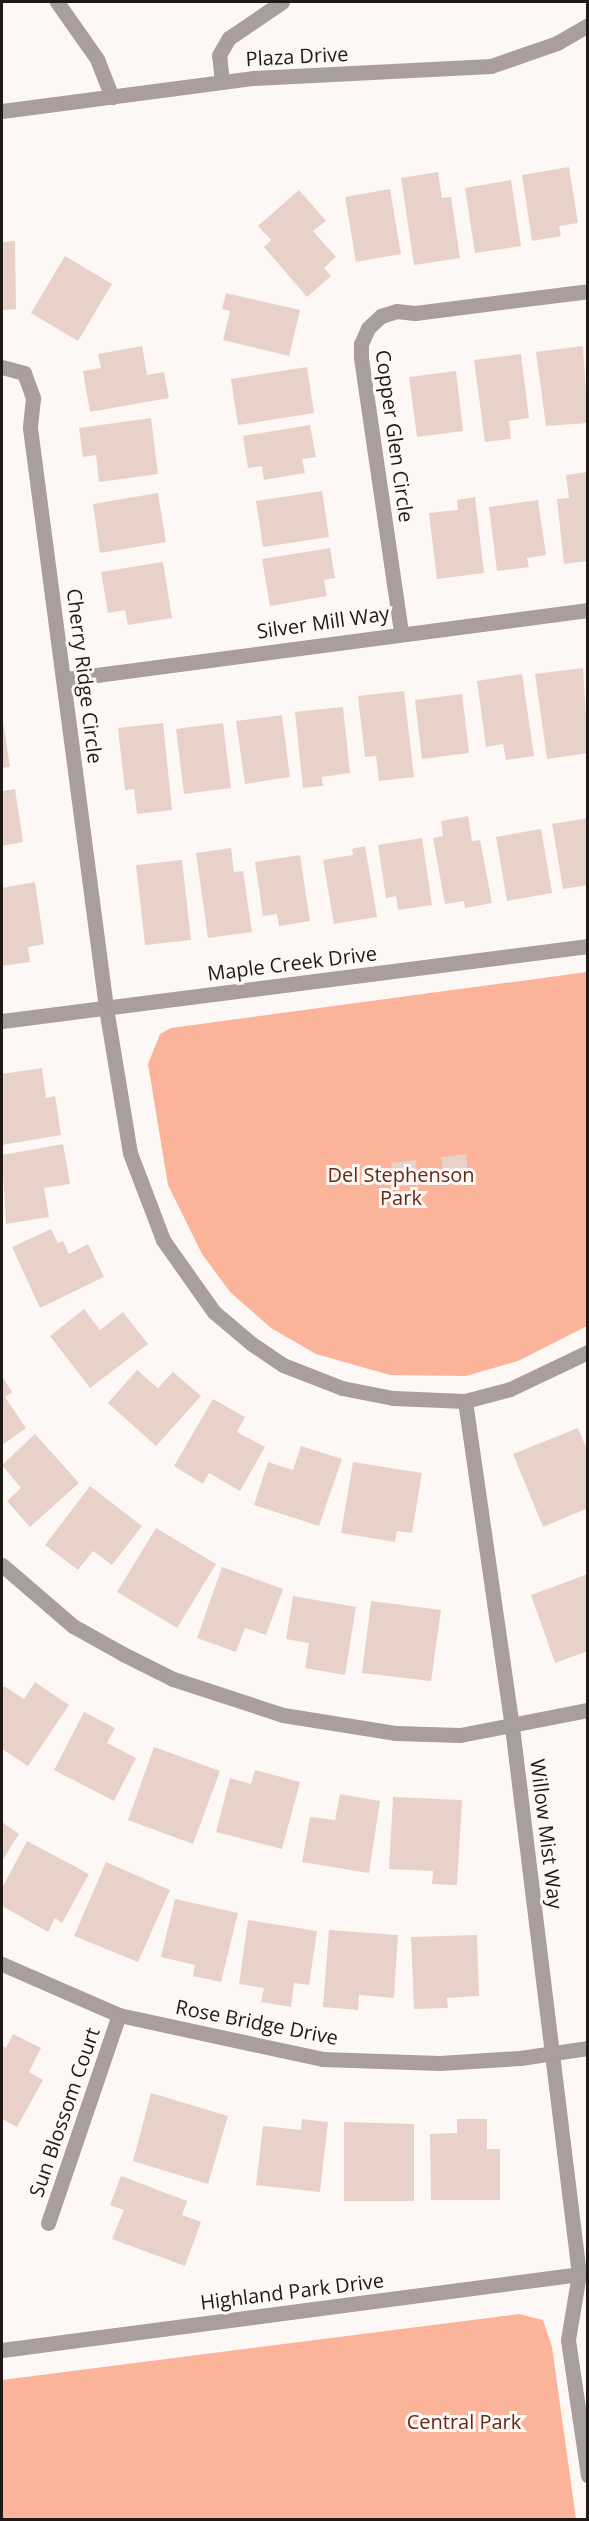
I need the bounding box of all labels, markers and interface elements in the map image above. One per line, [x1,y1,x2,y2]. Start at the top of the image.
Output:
street label: Plaza Drive [245,41,349,71]
street label: Copper Glen Circle [371,348,419,524]
street label: Cherry Ridge Circle [62,587,108,765]
street label: Silver Mill Way [255,601,391,643]
street label: Maple Creek Drive [206,941,378,985]
park label: Del Stephenson Park [327,1163,475,1210]
street label: Willow Mist Way [526,1758,568,1910]
street label: Rose Bridge Drive [174,1994,340,2050]
street label: Sun Blossom Court [24,2024,104,2200]
street label: Highland Park Drive [199,2268,385,2314]
park label: Central Park [407,2409,521,2433]

